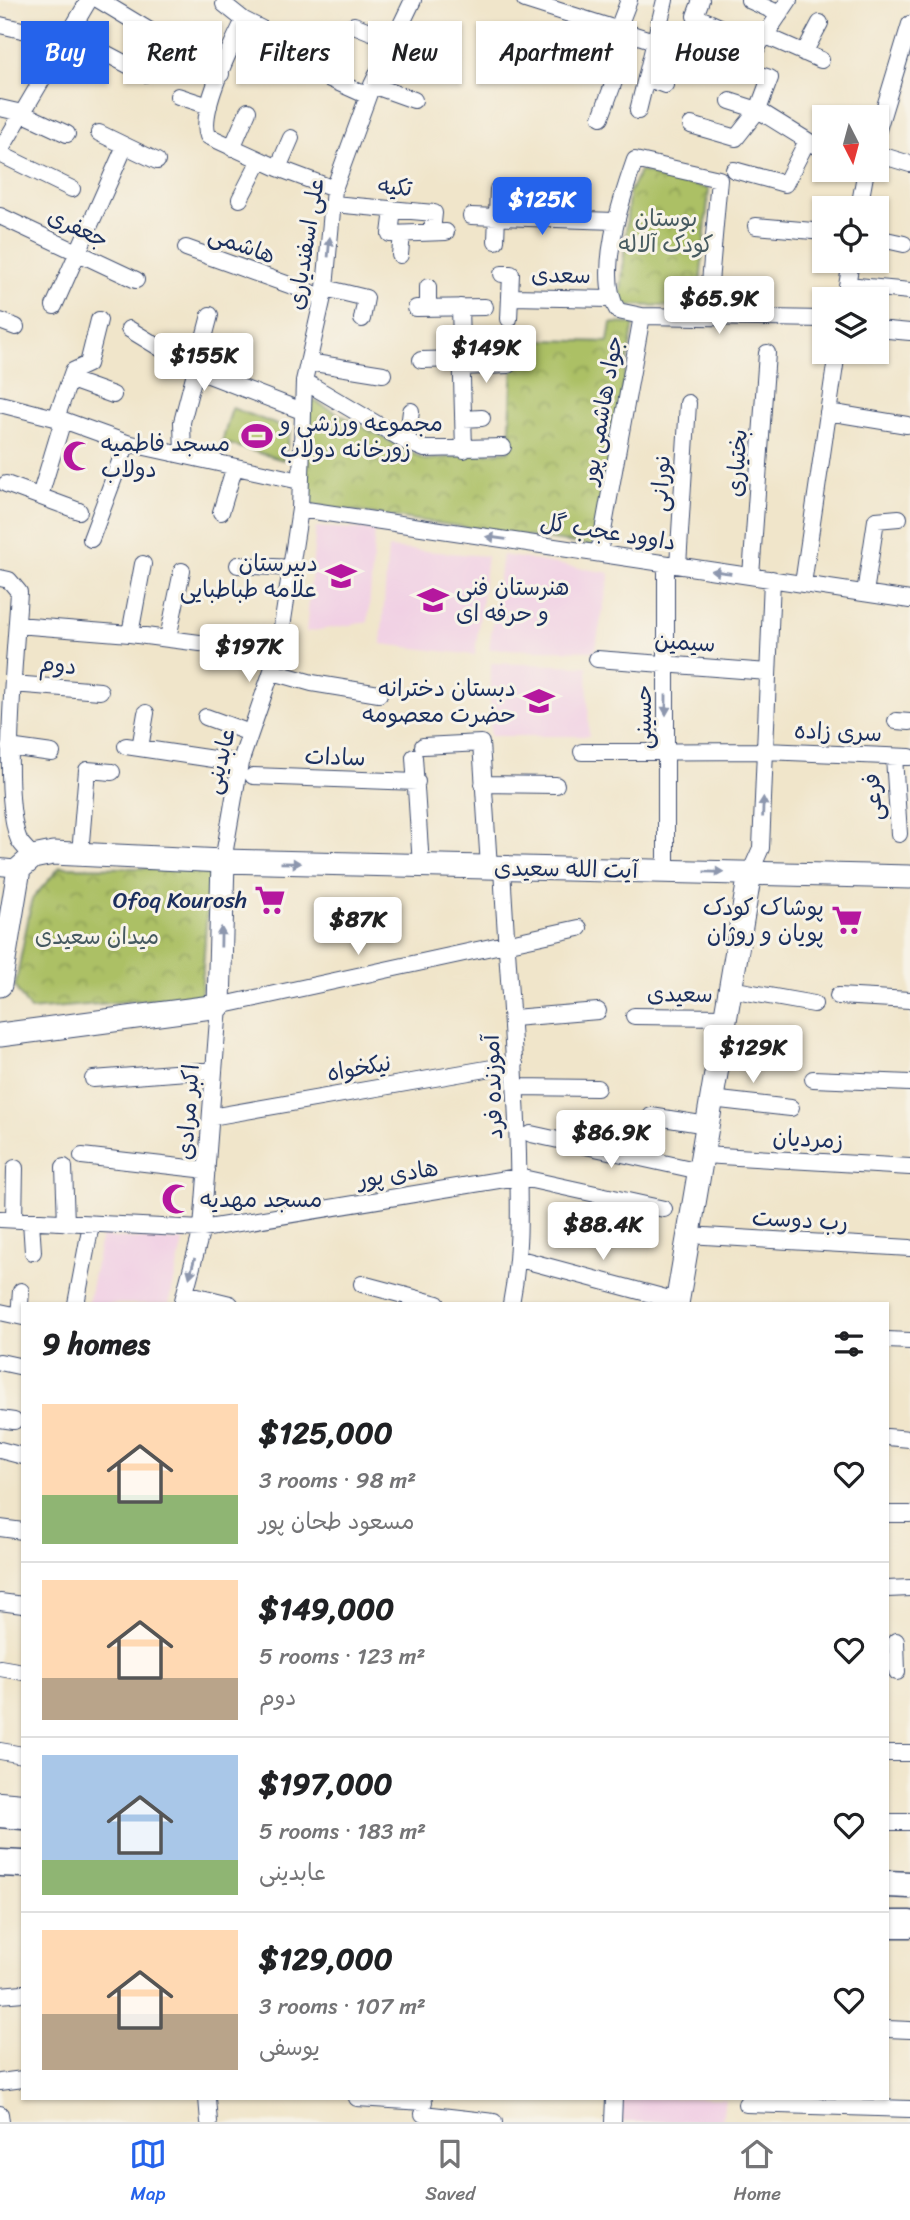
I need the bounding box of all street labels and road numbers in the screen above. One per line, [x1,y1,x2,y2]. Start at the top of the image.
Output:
street label: تکیه [376,165,414,209]
street label: علی اسفندیاری [275,175,337,313]
street label: جعفری [40,196,116,260]
street label: هاشمی [203,214,281,276]
street label: سعدی [531,254,591,296]
street label: جواد هاشمی پور [568,332,635,490]
street label: بختیاری [714,428,760,498]
street label: نورانی [639,453,683,513]
street label: داوود عجب گل [537,501,679,563]
street label: سیمین [653,619,717,665]
street label: دوم [38,643,78,687]
street label: حسینی [623,685,664,749]
street label: سری زاده [793,710,883,754]
street label: عابدینی [192,724,248,798]
street label: سادات [304,735,366,779]
street label: فرعی [851,772,895,822]
street label: آیت الله سعیدی [494,847,640,891]
street label: سعیدی [647,973,713,1015]
street label: آموزنده فرد [471,1033,515,1140]
street label: نیکخواه [324,1042,394,1094]
street label: اکبر مرادی [164,1063,212,1161]
street label: زمردیان [772,1117,844,1161]
street label: هادی پور [353,1147,441,1201]
street label: رب دوست [751,1197,849,1243]

